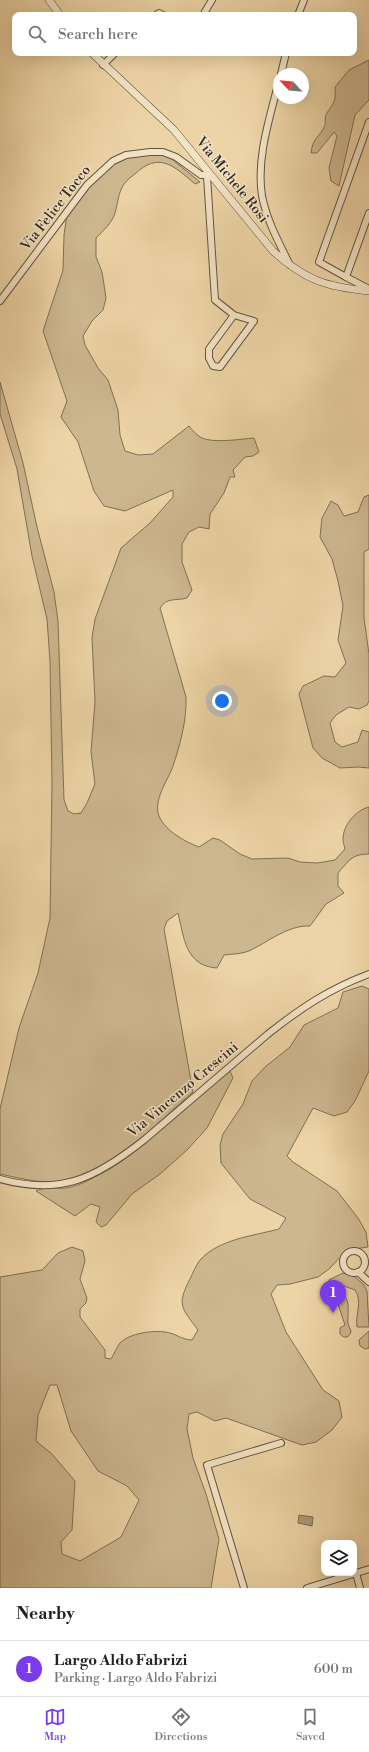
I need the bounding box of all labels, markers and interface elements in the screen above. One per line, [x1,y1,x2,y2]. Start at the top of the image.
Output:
search box [12,12,357,56]
icon: search [26,23,48,45]
text: Search here [58,25,138,44]
north arrow [273,68,309,104]
street label: Via Michele Rosi [191,133,272,227]
street label: Via Felice Tocco [16,162,95,255]
your location [212,691,232,711]
street label: Via Vincenzo Crescini [123,1038,242,1142]
pin: 1 [320,1280,346,1313]
map controls [321,1540,357,1576]
button: layers [321,1540,357,1576]
text: Nearby [16,1603,75,1625]
text: Largo Aldo Fabrizi [54,1651,187,1670]
text: 1 [26,1661,32,1677]
text: 600 m [314,1661,353,1677]
text: Parking · Largo Aldo Fabrizi [54,1670,217,1686]
tab: Map [44,1706,66,1744]
tab: Directions [155,1706,208,1744]
tab: Saved [296,1706,325,1744]

